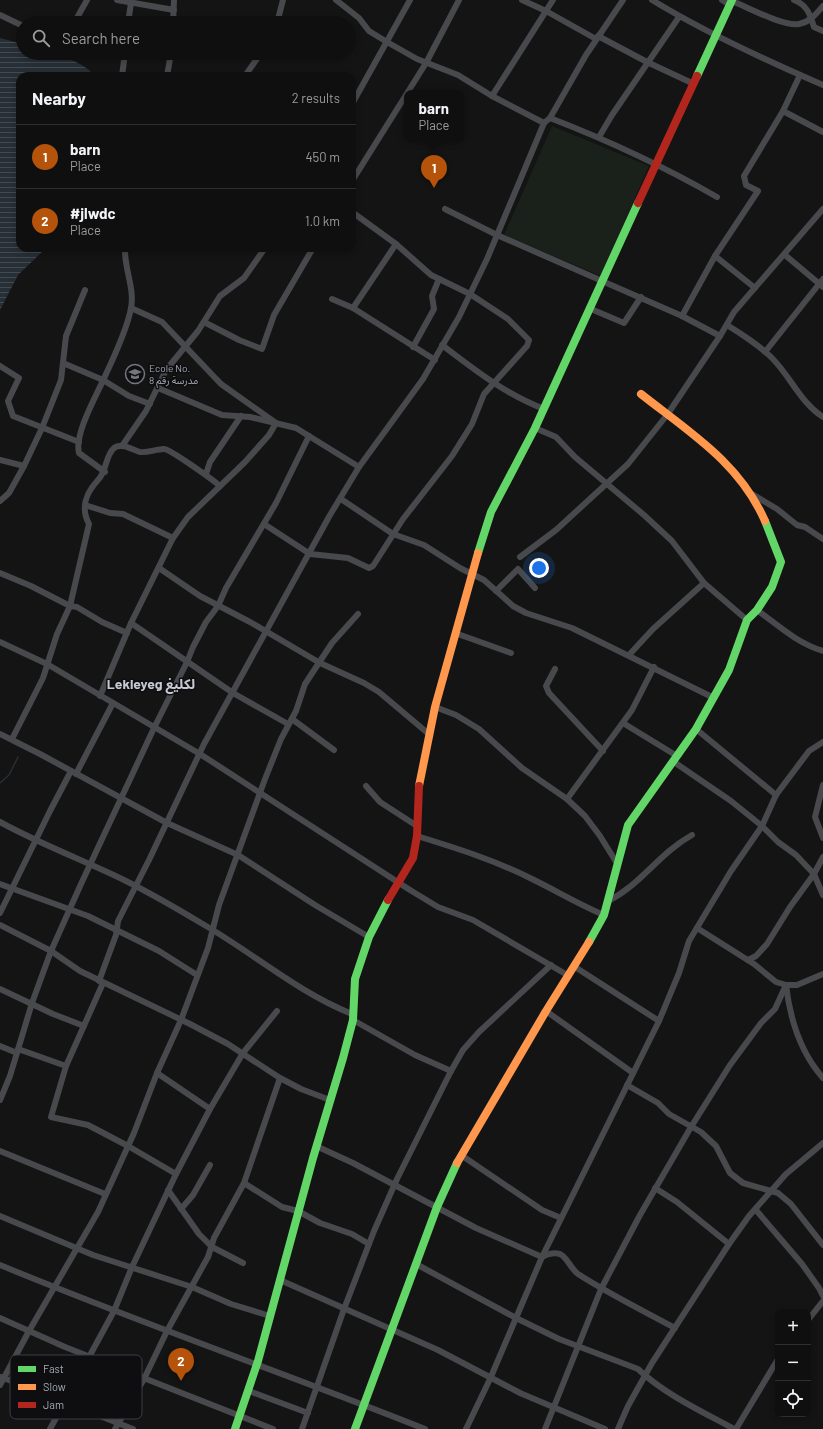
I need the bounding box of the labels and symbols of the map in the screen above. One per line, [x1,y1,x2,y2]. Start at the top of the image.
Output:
pin: 1 [421,155,447,188]
place label: Ecole No. 8 مدرسة رقم [149,362,198,388]
school or university icon: Ecole No. 8 مدرسة رقم [124,363,146,385]
your location [529,558,549,578]
district label: Lekleyeg لكليغ [107,675,195,694]
pin: 2 [168,1348,194,1381]
legend [10,1355,142,1419]
text: Fast [43,1362,64,1375]
text: Slow [43,1380,66,1393]
text: Jam [43,1398,64,1411]

